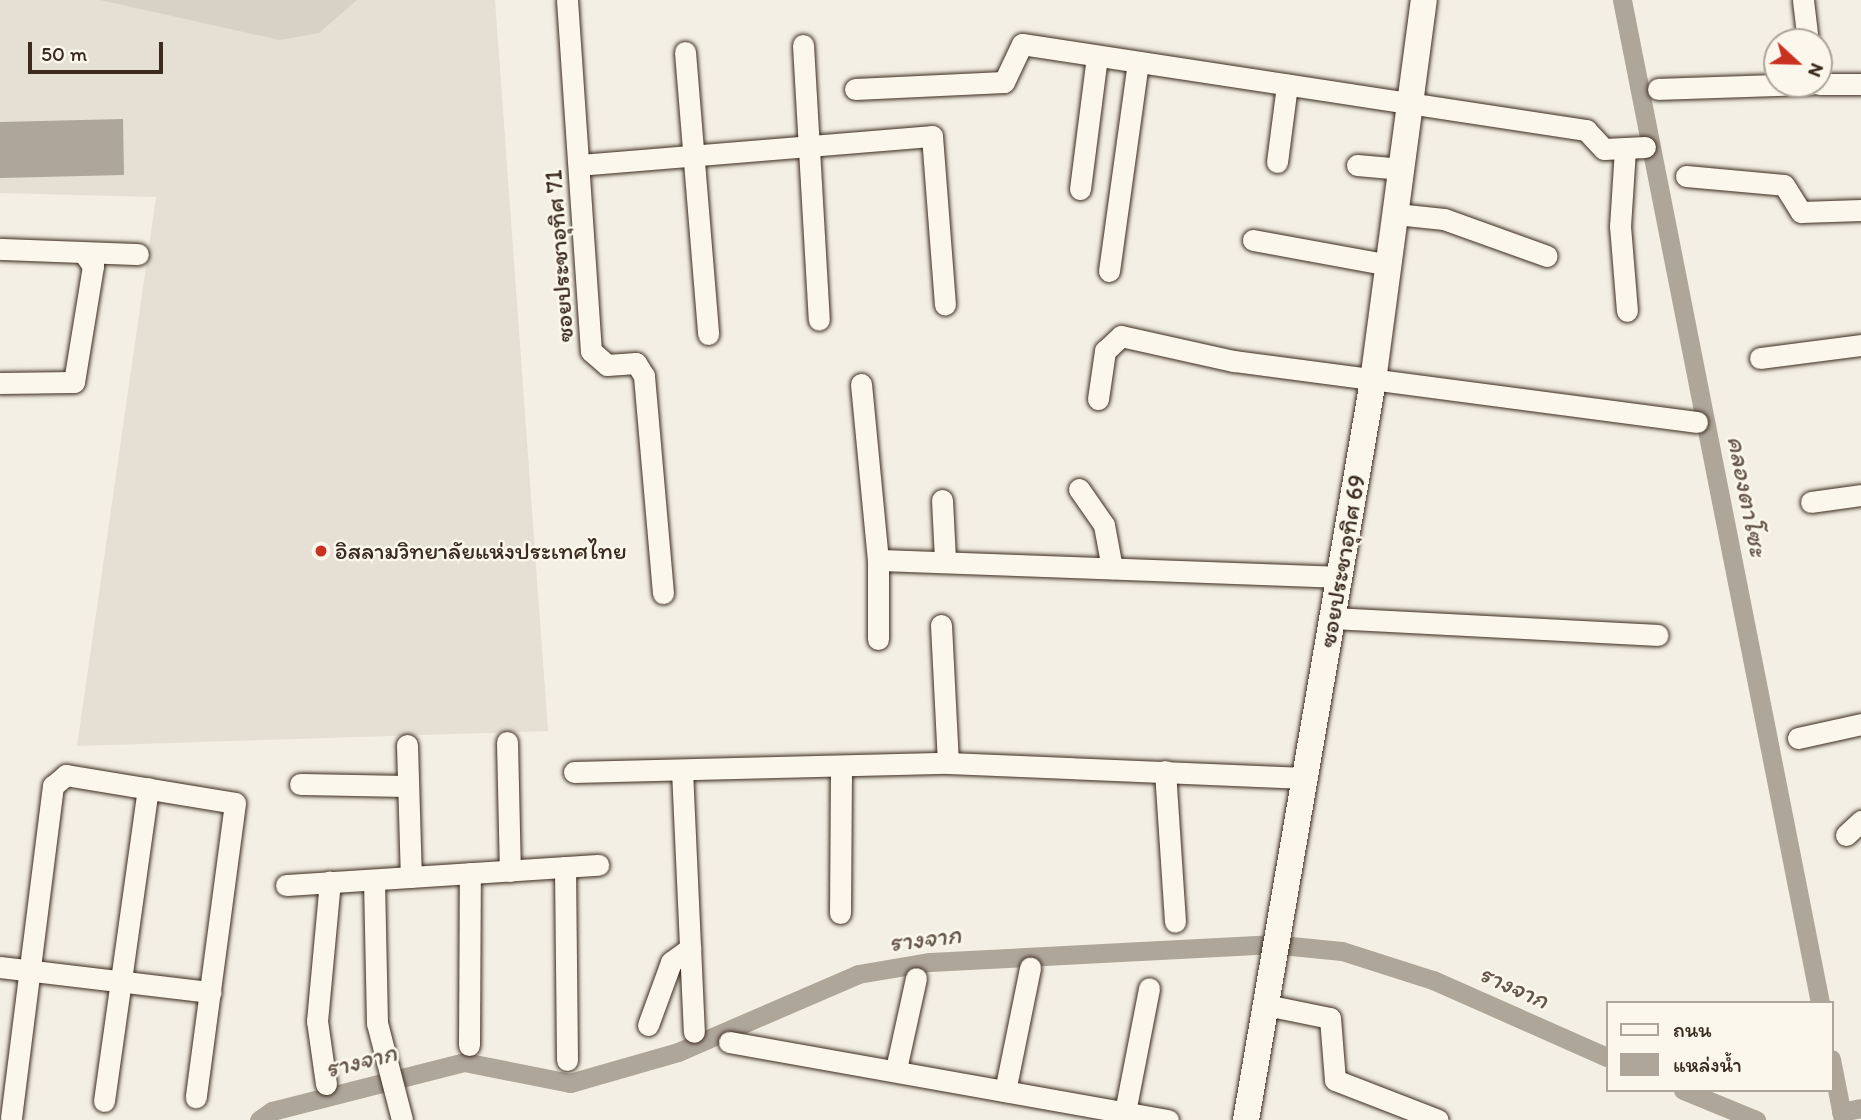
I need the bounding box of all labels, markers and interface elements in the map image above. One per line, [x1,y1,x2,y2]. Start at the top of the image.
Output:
scale bar [32,28,166,72]
north arrow [1763,28,1833,98]
text: 50 m [41,41,87,66]
text: N [1803,60,1829,81]
street label: ซอยประชาอุทิศ 71 [539,169,579,343]
water label: คลองตาโซะ [1720,433,1774,559]
street label: ซอยประชาอุทิศ 69 [1313,472,1371,650]
place label: อิสลามวิทยาลัยแห่งประเทศไทย [335,537,627,565]
marker: อิสลามวิทยาลัยแห่งประเทศไทย [313,543,329,559]
water label: รางจาก [887,919,963,959]
water label: รางจาก [1474,958,1554,1016]
legend [1605,1001,1833,1092]
text: ถนน [1673,1017,1712,1042]
water label: รางจาก [322,1037,400,1085]
text: แหล่งน้ำ [1673,1052,1742,1077]

